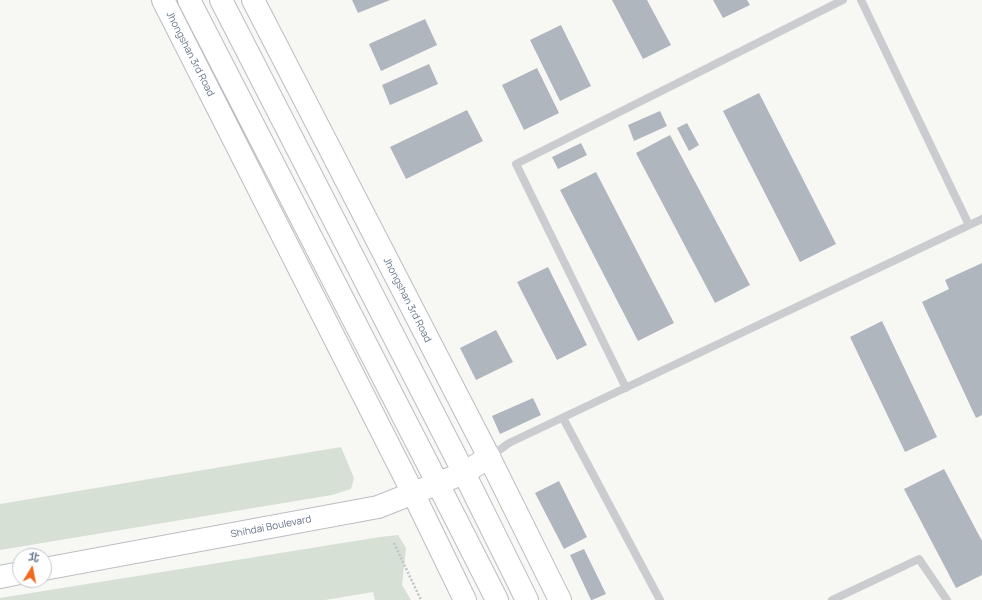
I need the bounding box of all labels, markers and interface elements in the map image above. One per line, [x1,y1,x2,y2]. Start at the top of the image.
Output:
street label: Jhongshan 3rd Road [163,10,217,98]
street label: Jhongshan 3rd Road [380,256,434,344]
street label: Shihdai Boulevard [230,513,312,541]
north arrow [12,548,52,588]
text: 北 [27,548,41,565]

